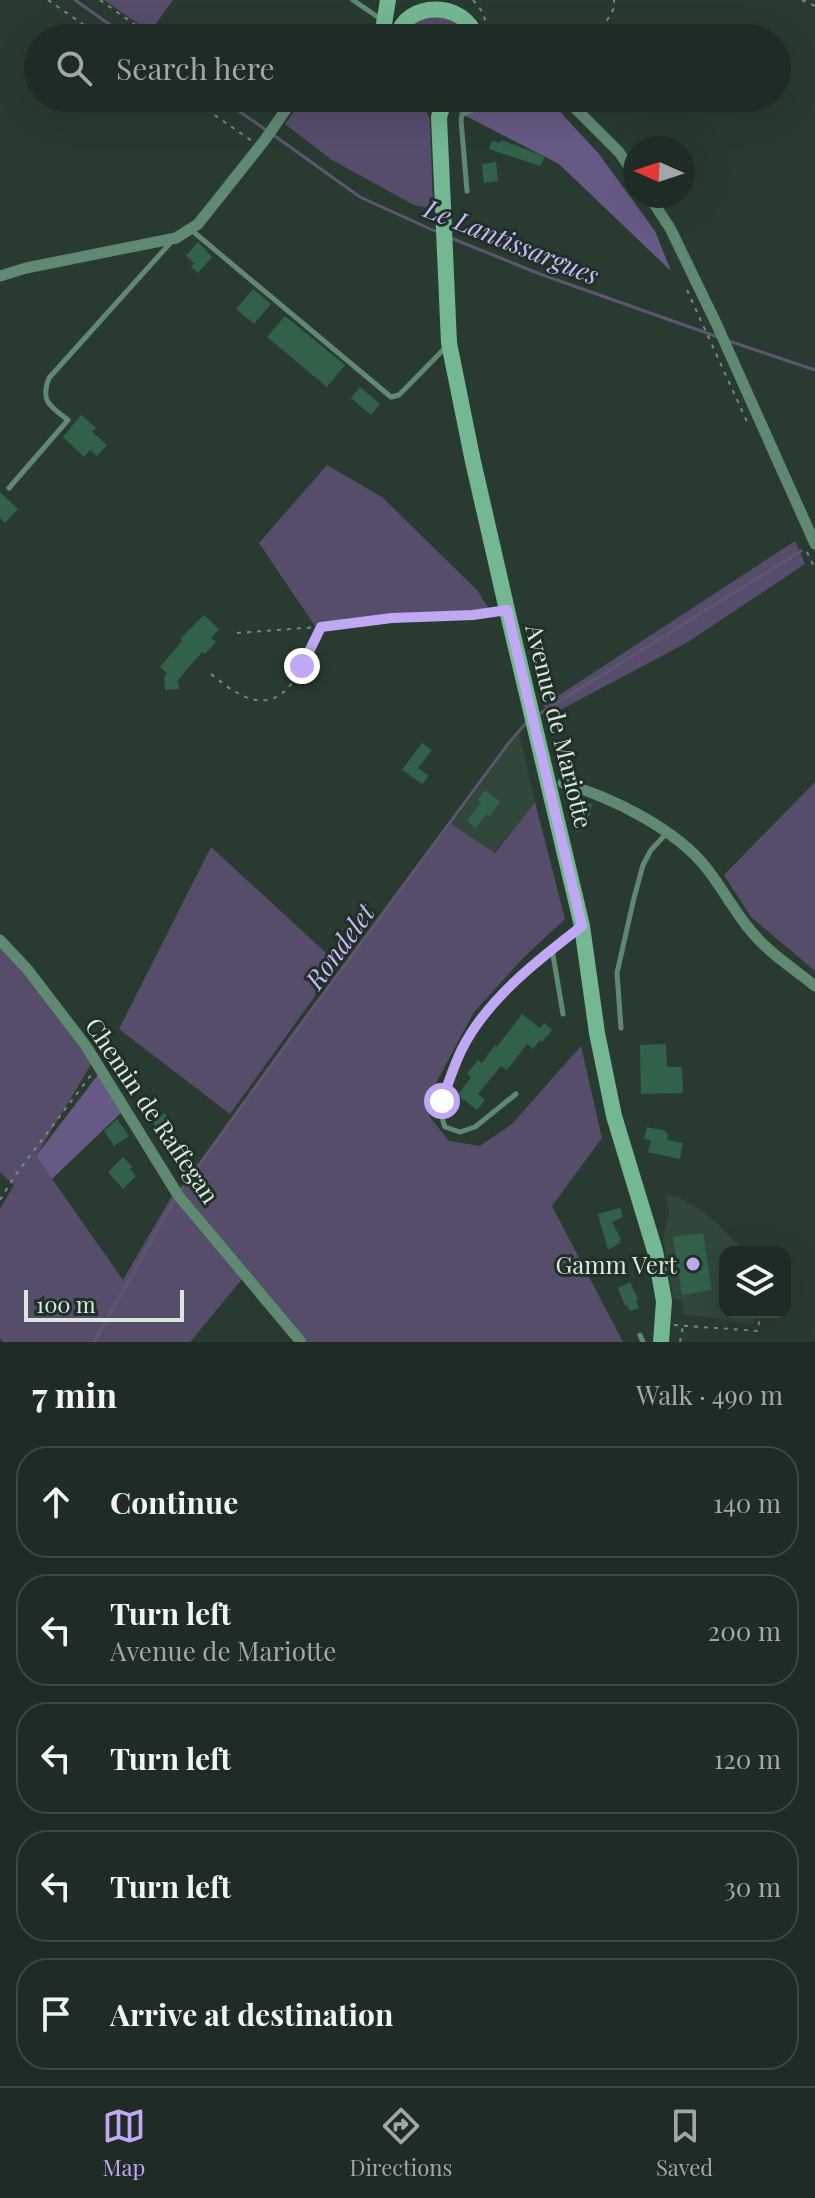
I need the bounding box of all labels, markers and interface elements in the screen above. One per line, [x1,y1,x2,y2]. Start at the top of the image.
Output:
search box [24,24,791,112]
icon: search [52,46,96,90]
text: Search here [116,48,275,88]
north arrow [623,136,695,208]
water label: Le Lantissargues [419,190,605,292]
street label: Avenue de Mariotte [519,620,601,831]
route end [284,648,320,684]
water label: Rondelet [296,895,383,996]
street label: Chemin de Raffegan [79,1011,227,1209]
route start [424,1083,460,1119]
map controls [719,1246,791,1318]
button: layers [719,1246,791,1318]
place label: Gamm Vert [556,1248,677,1280]
marker: Gamm Vert [684,1255,702,1273]
scale bar [24,1286,184,1322]
text: 100 m [36,1289,96,1319]
text: 7 min [32,1371,117,1417]
text: Walk · 490 m [636,1377,783,1412]
icon: ahead [34,1480,78,1524]
text: Continue [110,1482,238,1522]
text: 140 m [713,1485,781,1520]
text: Turn left [110,1593,231,1633]
icon: left [34,1608,78,1652]
text: 200 m [708,1613,781,1648]
text: Avenue de Mariotte [110,1633,336,1668]
icon: left [34,1736,78,1780]
text: Turn left [110,1738,231,1778]
text: 120 m [714,1741,781,1776]
icon: left [34,1864,78,1908]
text: Turn left [110,1866,231,1906]
text: 30 m [724,1869,781,1904]
icon: arrive [34,1992,78,2036]
text: Arrive at destination [110,1994,393,2034]
tab: Map [102,2104,146,2182]
tab: Directions [349,2104,452,2182]
tab: Saved [656,2104,713,2182]

